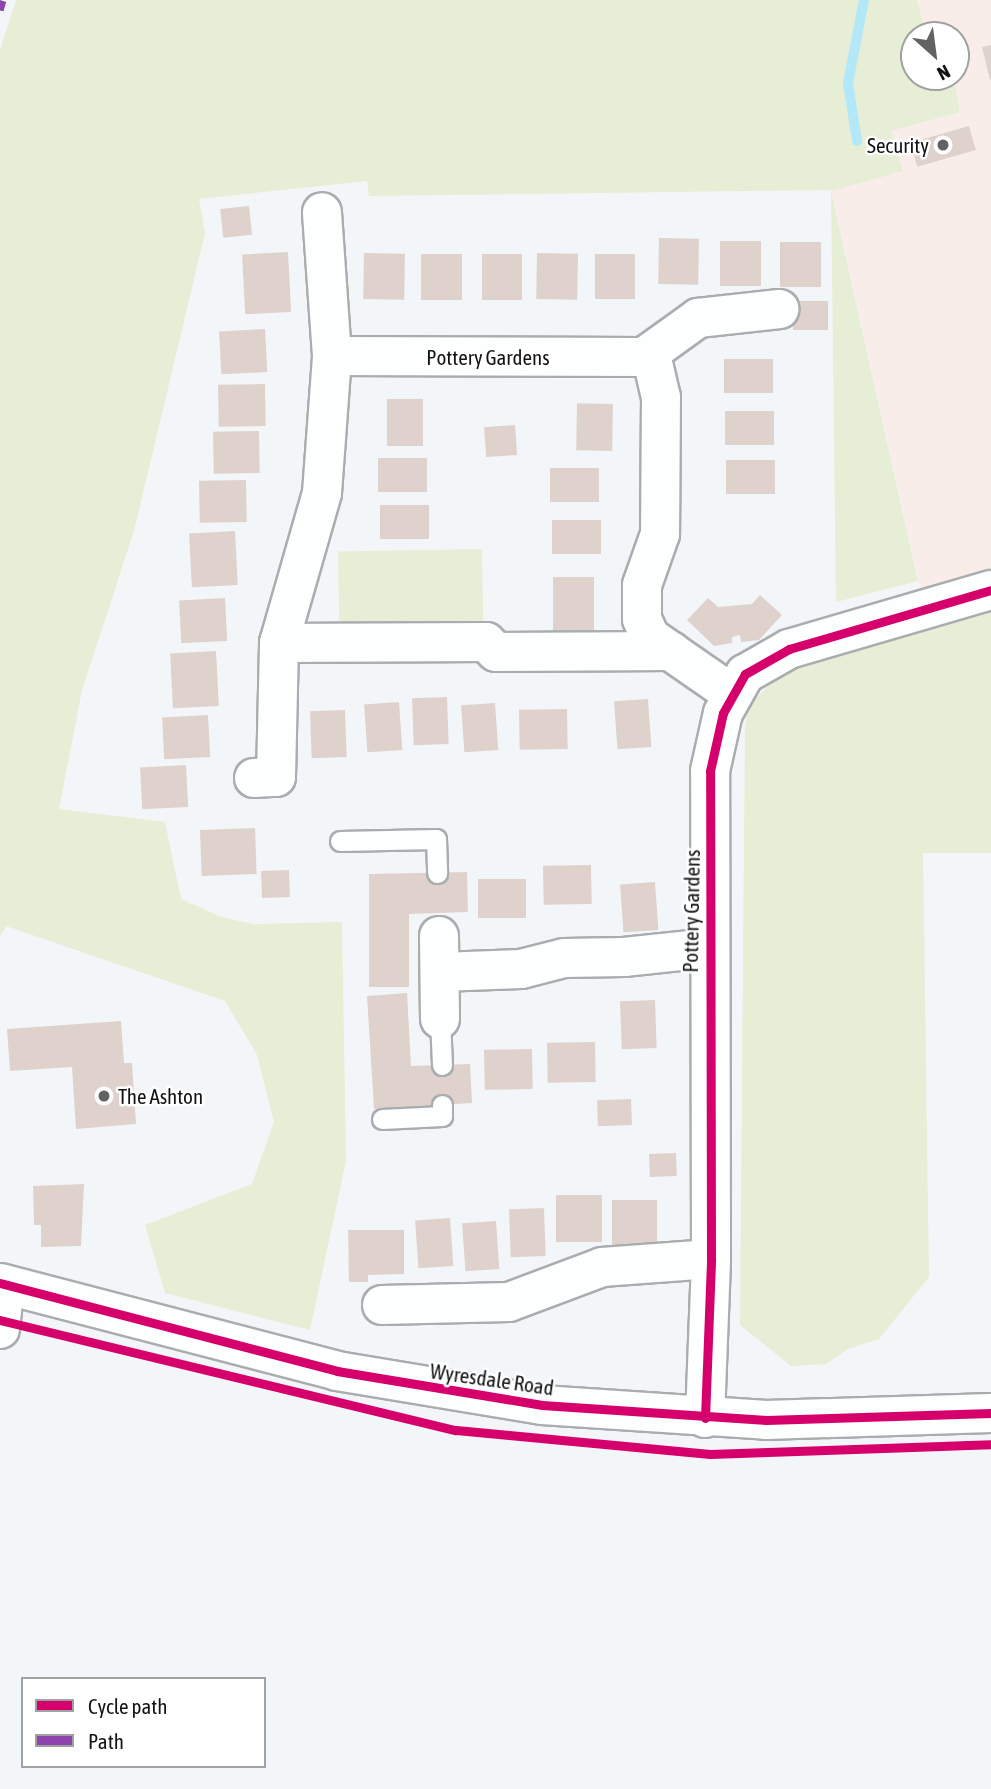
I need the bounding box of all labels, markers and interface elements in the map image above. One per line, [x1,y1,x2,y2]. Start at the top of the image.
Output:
north arrow [900,21,970,91]
text: N [934,60,954,85]
place label: Security [867,132,929,158]
marker: Security [935,137,951,153]
street label: Pottery Gardens [426,344,550,370]
street label: Pottery Gardens [677,849,705,973]
place label: The Ashton [118,1083,203,1109]
marker: The Ashton [96,1088,112,1104]
street label: Wyresdale Road [429,1358,555,1400]
legend [21,1677,266,1768]
text: Cycle path [88,1694,167,1718]
text: Path [88,1729,124,1753]

